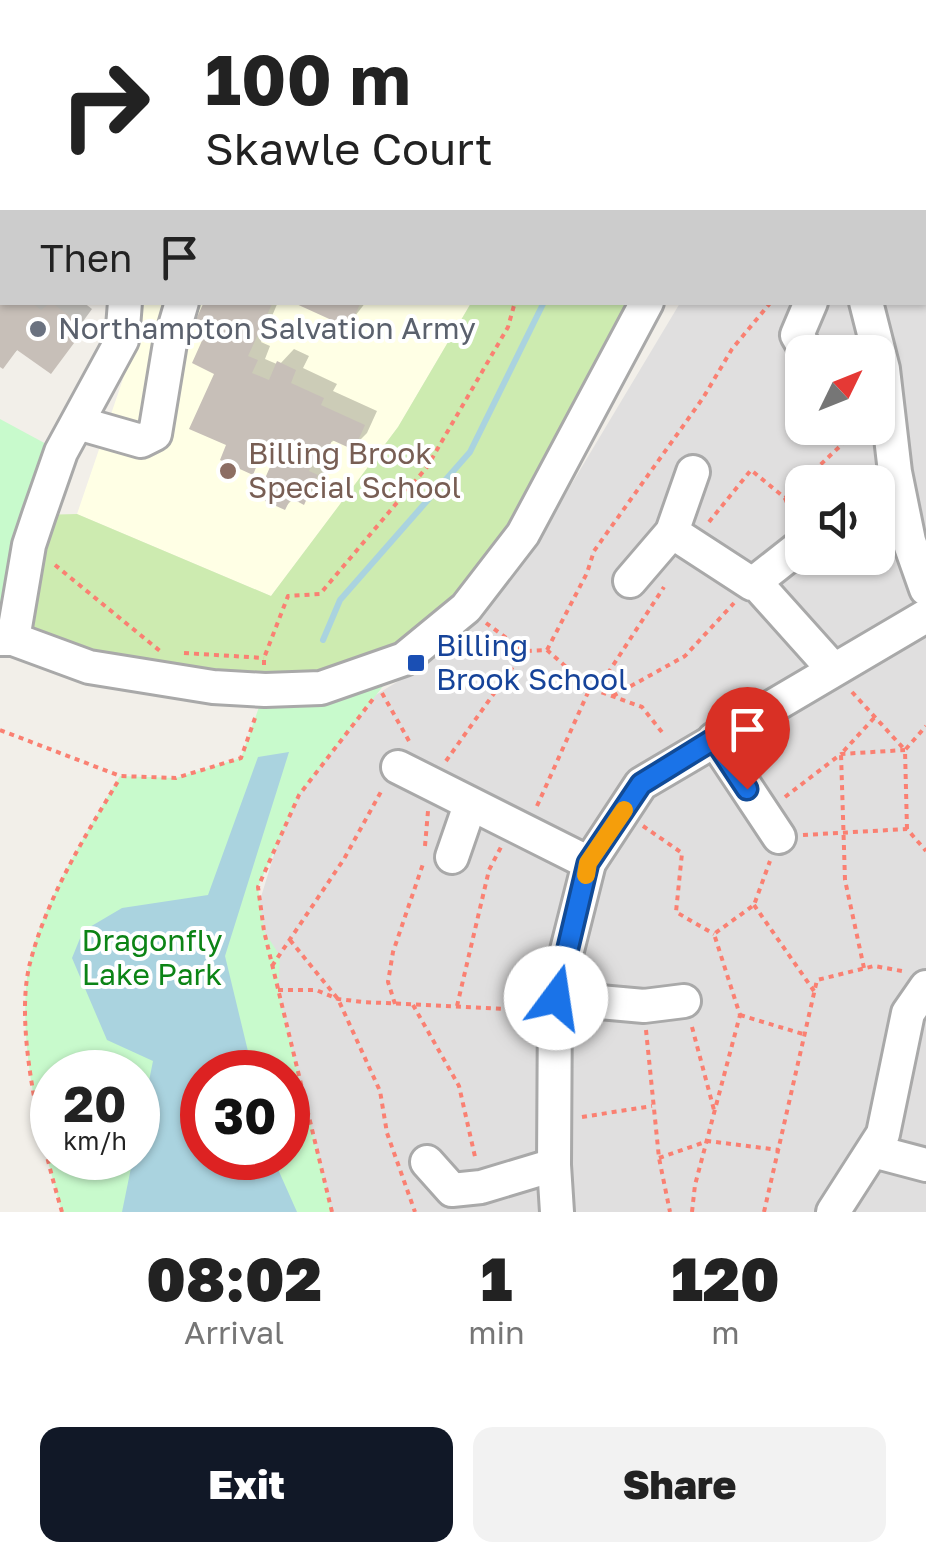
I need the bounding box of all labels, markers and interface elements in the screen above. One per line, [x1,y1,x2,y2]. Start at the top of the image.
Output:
text: 100 m [205,36,411,120]
icon: right [40,40,170,170]
text: Skawle Court [205,121,493,175]
icon: arrive [152,230,207,285]
text: Then [40,235,132,280]
place label: Northampton Salvation Army [58,310,476,346]
marker: Northampton Salvation Army [27,318,49,340]
north arrow [785,335,895,445]
map controls [785,335,895,575]
place label: Billing Brook Special School [248,435,461,505]
marker: Billing Brook Special School [217,460,239,482]
button: sound [785,465,895,575]
place label: Billing Brook School [436,627,628,697]
marker: Billing Brook School [405,652,427,674]
pin [705,687,790,790]
icon: arrive [720,702,775,757]
park label: Dragonfly Lake Park [82,922,223,992]
position arrow [504,946,608,1050]
speed limit sign: 30 [180,1050,310,1180]
text: 20 [63,1073,126,1133]
text: km/h [63,1125,127,1156]
text: 08:02 [146,1242,322,1314]
text: 1 [481,1242,512,1314]
text: 120 [671,1242,780,1314]
text: Arrival [184,1313,284,1351]
text: min [468,1313,525,1351]
text: m [711,1313,740,1351]
button: Exit [40,1427,453,1542]
button: Share [473,1427,886,1542]

